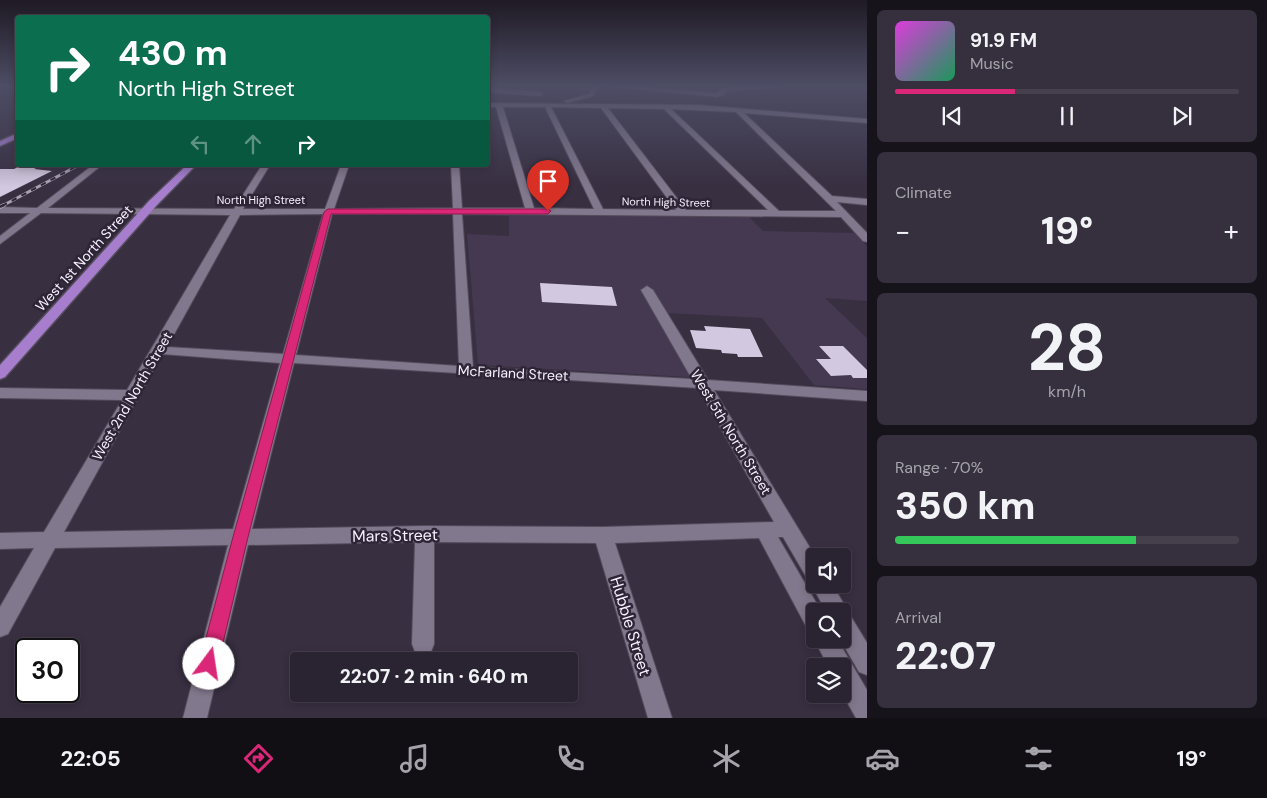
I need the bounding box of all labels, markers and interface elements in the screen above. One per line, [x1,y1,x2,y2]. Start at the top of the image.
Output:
text: 91.9 FM [970,28,1037,53]
text: 430 m [118,30,228,76]
icon: right [35,35,100,100]
text: Music [970,53,1014,74]
text: North High Street [118,74,295,103]
icon: previous [938,102,966,130]
icon: pause [1053,102,1081,130]
icon: next [1168,102,1196,130]
icon: left [186,130,214,158]
icon: ahead [239,130,267,158]
icon: right [292,130,320,158]
pin [527,160,569,211]
icon: arrive [534,167,562,195]
text: Climate [895,182,952,203]
street label: North High Street [217,193,305,207]
street label: North High Street [622,194,710,210]
street label: West 1st North Street [31,201,137,315]
text: 19° [1041,206,1093,256]
text: − [895,213,910,250]
text: + [1224,213,1239,250]
text: 28 [1028,306,1106,390]
street label: West 2nd North Street [88,329,176,463]
street label: McFarland Street [457,361,569,385]
street label: West 5th North Street [687,366,775,498]
text: km/h [1048,381,1086,402]
text: Range · 70% [895,457,983,478]
text: 350 km [895,481,1036,531]
street label: Mars Street [352,524,438,547]
map controls [806,548,851,703]
button: sound [806,548,851,593]
street label: Hubble Street [606,574,656,678]
button: search [806,603,851,648]
text: Arrival [895,607,942,628]
text: 22:07 [895,631,996,681]
position arrow [182,637,234,689]
speed limit sign: 30 [15,638,80,703]
button: layers [806,658,851,703]
text: 22:07 · 2 min · 640 m [340,664,528,689]
icon: directions [241,741,276,776]
icon: music [397,741,432,776]
icon: phone [553,741,588,776]
icon: climate [709,741,744,776]
icon: car [865,741,900,776]
icon: filters [1021,741,1056,776]
text: 22:05 [60,744,121,773]
text: 19° [1177,744,1207,773]

